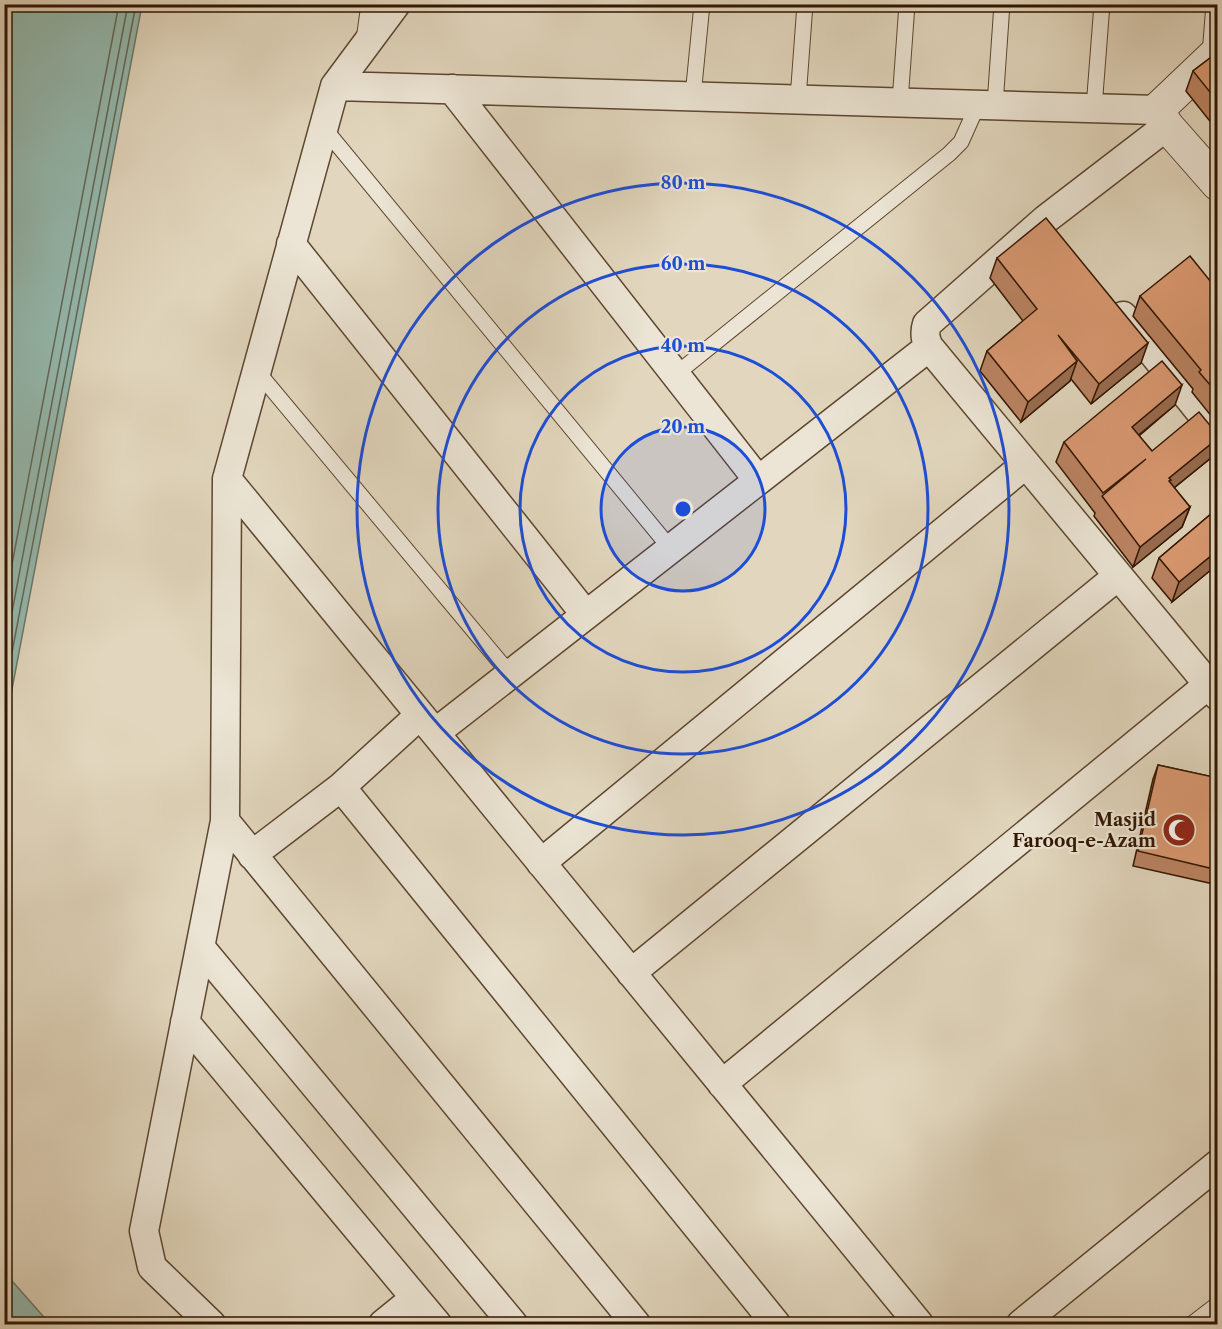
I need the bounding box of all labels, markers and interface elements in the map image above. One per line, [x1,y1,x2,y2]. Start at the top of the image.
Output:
text: 80 m [660,172,706,194]
text: 60 m [661,253,705,275]
text: 40 m [661,335,705,357]
text: 20 m [661,416,705,438]
centre of rings [673,499,693,519]
place label: Masjid Farooq-e-Azam [1012,809,1156,852]
mosque icon: Masjid Farooq-e-Azam [1161,812,1197,848]

